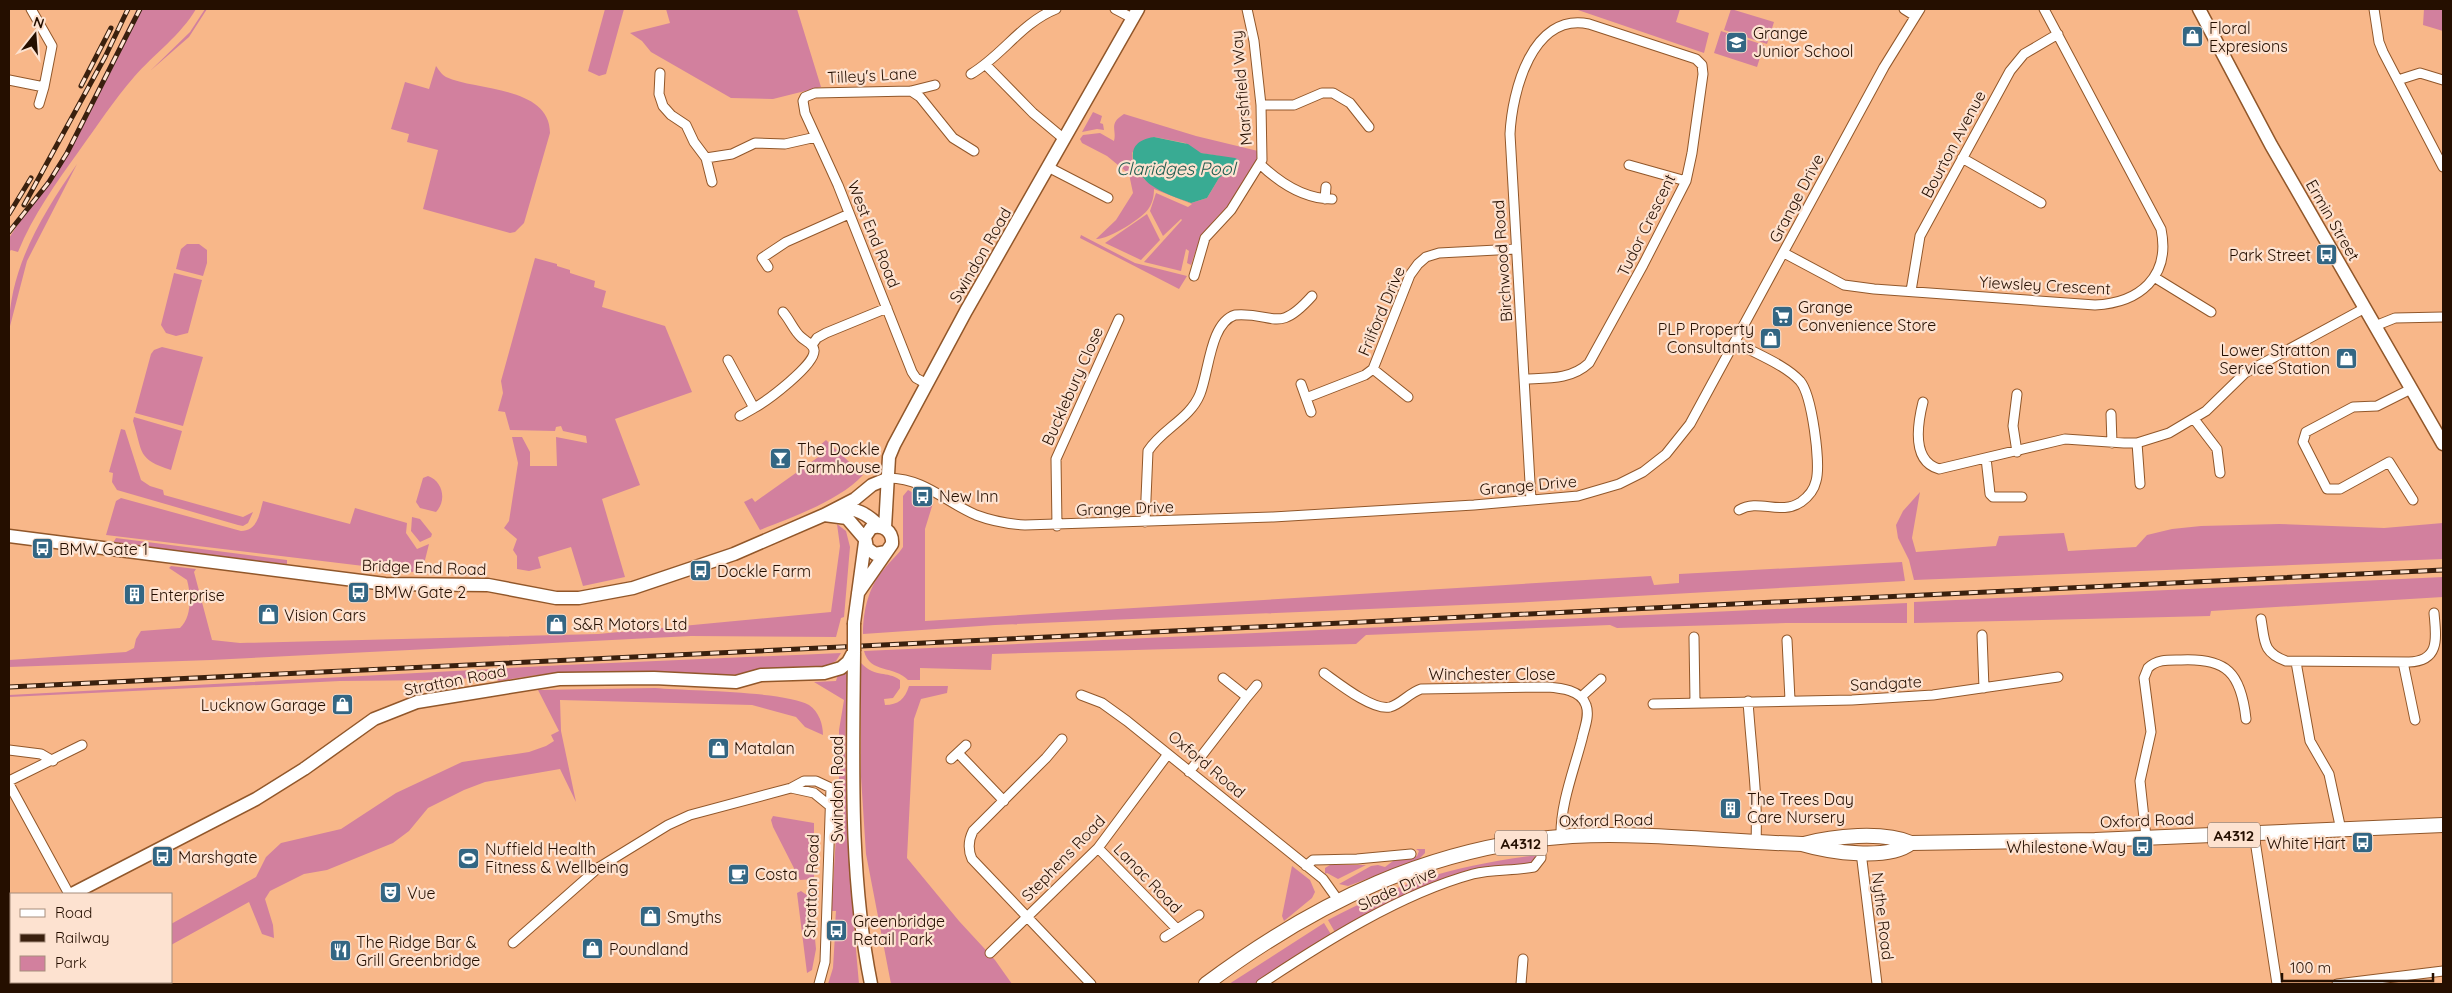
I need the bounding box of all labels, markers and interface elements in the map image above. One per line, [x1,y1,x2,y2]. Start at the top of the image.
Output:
north arrow [10,10,60,60]
text: N [31,12,46,33]
place label: Floral Expresions [2209,18,2288,56]
place label: Grange Junior School [1753,23,1854,61]
shop icon: Floral Expresions [2181,25,2205,49]
street label: Marshfield Way [1226,30,1256,146]
school or university icon: Grange Junior School [1725,30,1749,54]
street label: Tilley's Lane [827,63,917,87]
street label: Bourton Avenue [1916,87,1990,201]
street label: Grange Drive [1764,150,1828,246]
water label: Claridges Pool [1116,157,1238,180]
street label: Tudor Crescent [1613,170,1679,280]
street label: Ermin Street [2302,176,2364,264]
street label: West End Road [843,178,905,290]
street label: Birchwood Road [1488,199,1516,323]
street label: Swindon Road [945,204,1015,306]
bus stop icon: Park Street [2315,243,2339,267]
place label: Park Street [2229,245,2311,265]
street label: Frilford Drive [1353,263,1409,359]
street label: Yiewsley Crescent [1979,272,2111,298]
place label: Grange Convenience Store [1798,297,1936,335]
supermarket icon: Grange Convenience Store [1770,304,1794,328]
place label: PLP Property Consultants [1658,319,1754,357]
street label: Bucklebury Close [1037,324,1107,448]
shop icon: PLP Property Consultants [1758,326,1782,350]
place label: Lower Stratton Service Station [2220,340,2330,378]
shop icon: Lower Stratton Service Station [2334,347,2358,371]
place label: The Dockle Farmhouse [797,439,881,477]
bar icon: The Dockle Farmhouse [769,446,793,470]
street label: Grange Drive [1479,471,1577,499]
bus stop icon: New Inn [911,484,935,508]
place label: New Inn [939,486,999,506]
street label: Grange Drive [1076,496,1174,520]
bus stop icon: BMW Gate 1 [31,537,55,561]
place label: BMW Gate 1 [59,539,148,559]
street label: Bridge End Road [361,555,487,579]
bus stop icon: Dockle Farm [689,559,713,583]
place label: Dockle Farm [717,561,811,581]
bus stop icon: BMW Gate 2 [346,580,370,604]
place label: BMW Gate 2 [374,582,466,602]
building icon: Enterprise [122,583,146,607]
place label: Enterprise [150,585,225,605]
shop icon: Vision Cars [256,603,280,627]
place label: Vision Cars [284,605,366,625]
shop icon: S&R Motors Ltd [545,612,569,636]
place label: S&R Motors Ltd [573,614,687,634]
street label: Stratton Road [402,660,508,700]
street label: Winchester Close [1428,664,1556,684]
street label: Sandgate [1850,671,1922,695]
shop icon: Lucknow Garage [330,693,354,717]
place label: Lucknow Garage [201,695,326,715]
street label: Oxford Road [1164,726,1250,802]
shop icon: Matalan [706,736,730,760]
street label: Swindon Road [827,736,847,842]
place label: Matalan [734,738,795,758]
place label: The Trees Day Care Nursery [1747,789,1854,827]
building icon: The Trees Day Care Nursery [1719,796,1743,820]
street label: Oxford Road [2100,808,2194,832]
street label: Oxford Road [1559,809,1653,831]
street label: Stephens Road [1017,811,1109,905]
road number: A4312 [2208,822,2260,848]
road number: A4312 [1495,830,1547,856]
bus stop icon: White Hart [2350,831,2374,855]
place label: White Hart [2266,833,2346,853]
street label: Stratton Road [799,834,823,938]
bus stop icon: Whilestone Way [2130,835,2154,859]
place label: Whilestone Way [2006,837,2126,857]
place label: Nuffield Health Fitness & Wellbeing [485,839,629,877]
street label: Lanac Road [1110,839,1186,917]
bus stop icon: Marshgate [150,845,174,869]
sports icon: Nuffield Health Fitness & Wellbeing [457,846,481,870]
place label: Marshgate [178,847,258,867]
street label: Slade Drive [1355,861,1439,915]
cafe icon: Costa [727,862,751,886]
place label: Costa [755,864,798,884]
street label: Nythe Road [1868,871,1898,961]
theatre icon: Vue [379,881,403,905]
place label: Vue [407,883,436,903]
legend [10,893,172,983]
text: Road [55,903,92,922]
shop icon: Smyths [639,905,663,929]
place label: Smyths [667,907,722,927]
place label: Greenbridge Retail Park [853,911,945,949]
bus stop icon: Greenbridge Retail Park [825,918,849,942]
text: Railway [55,928,110,947]
place label: The Ridge Bar & Grill Greenbridge [356,932,480,970]
shop icon: Poundland [581,937,605,961]
restaurant icon: The Ridge Bar & Grill Greenbridge [328,939,352,963]
place label: Poundland [609,939,688,959]
scale bar [2282,950,2433,982]
text: Park [55,953,87,972]
text: 100 m [2290,958,2331,977]

